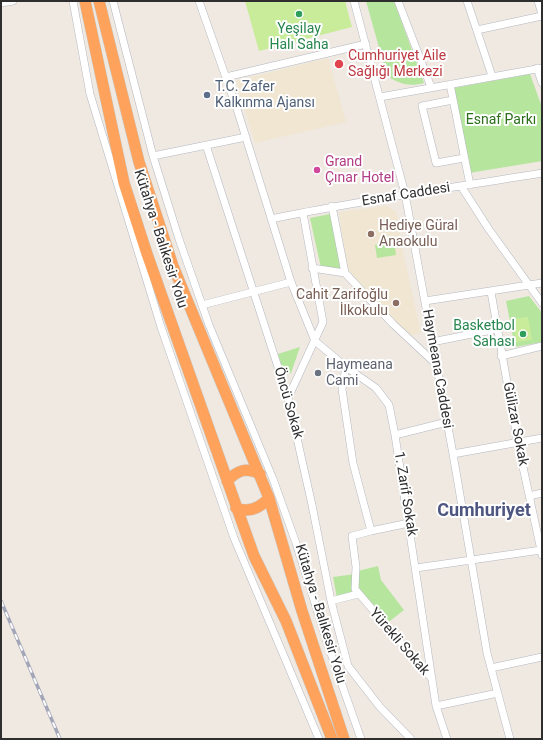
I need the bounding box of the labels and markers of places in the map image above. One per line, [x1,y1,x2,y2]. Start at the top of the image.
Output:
marker: Yeşilay Halı Saha [294,9,304,19]
place label: Yeşilay Halı Saha [269,21,329,54]
place label: Cumhuriyet Aile Sağlığı Merkezi [348,48,446,80]
marker: Cumhuriyet Aile Sağlığı Merkezi [333,58,345,70]
place label: T.C. Zafer Kalkınma Ajansı [215,79,315,112]
marker: T.C. Zafer Kalkınma Ajansı [202,90,212,100]
place label: Grand Çınar Hotel [325,154,395,186]
marker: Grand Çınar Hotel [312,165,322,175]
place label: Hediye Güral Anaokulu [379,218,458,250]
marker: Hediye Güral Anaokulu [366,229,376,239]
place label: Cahit Zarifoğlu İlkokulu [296,287,388,320]
marker: Cahit Zarifoğlu İlkokulu [391,298,401,308]
place label: Basketbol Sahası [453,318,515,350]
marker: Basketbol Sahası [518,329,528,339]
place label: Haymeana Cami [326,357,393,390]
marker: Haymeana Cami [313,368,323,378]

